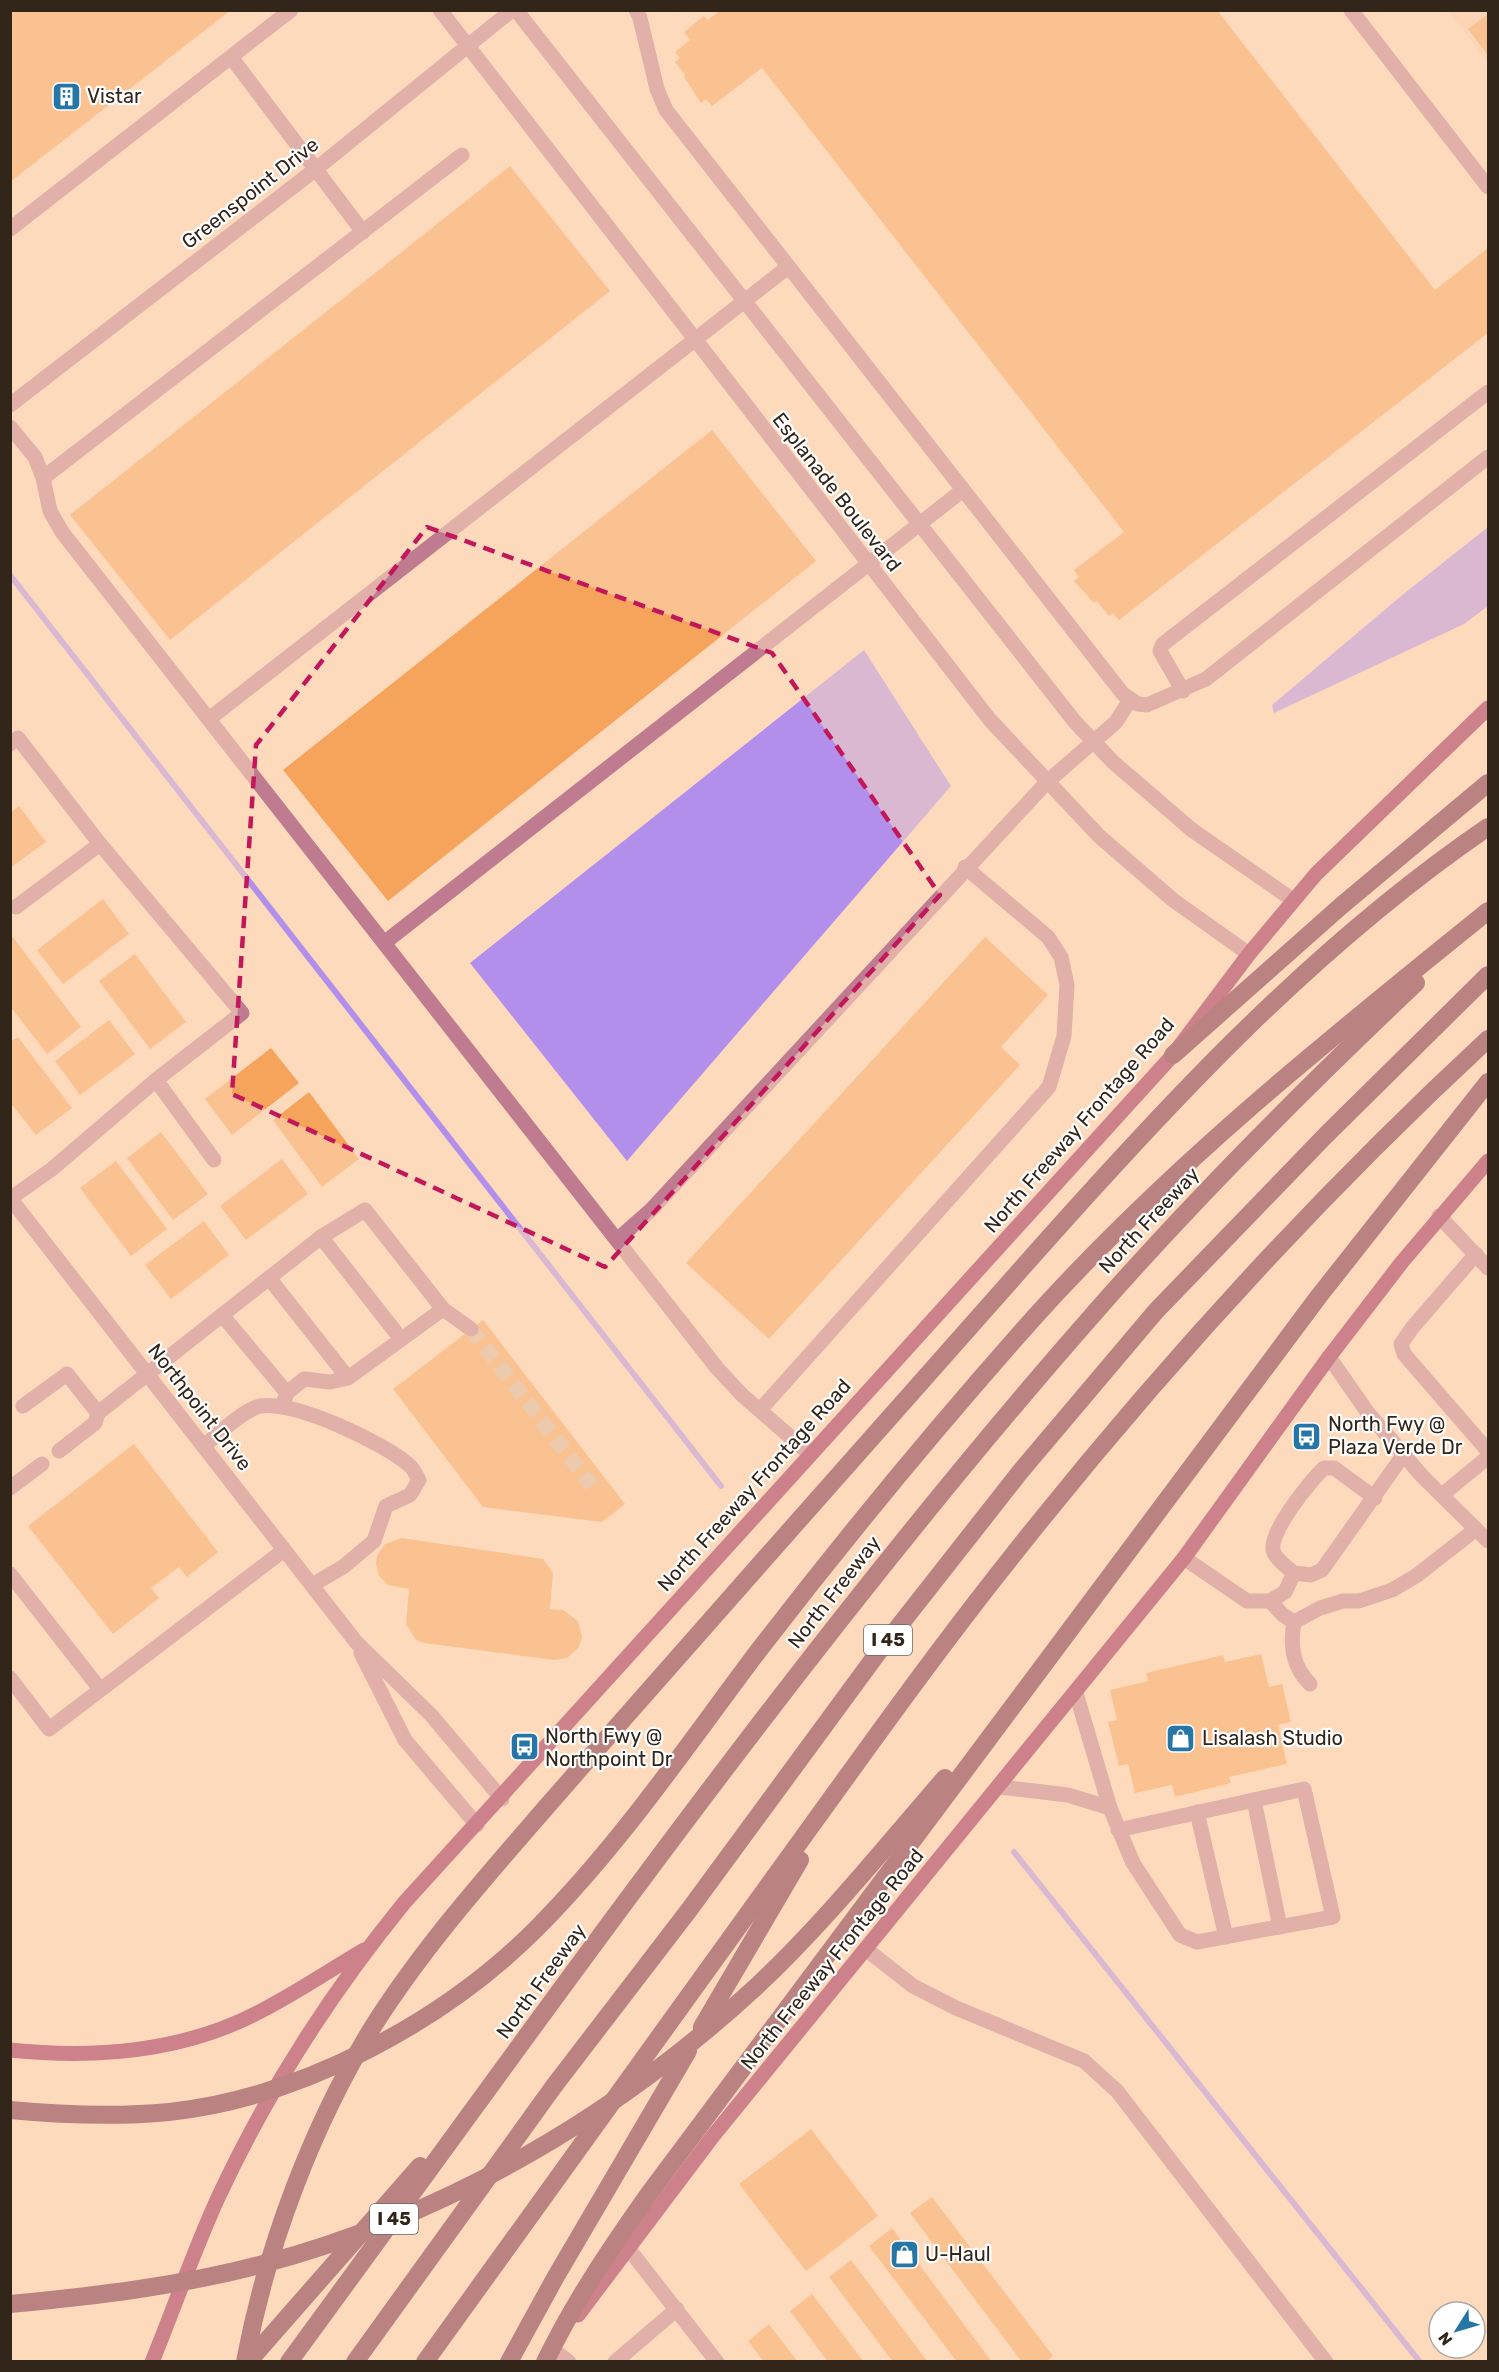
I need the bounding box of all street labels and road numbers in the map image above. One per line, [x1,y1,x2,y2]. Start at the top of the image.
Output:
street label: Greenspoint Drive [177,132,323,254]
street label: Esplanade Boulevard [768,408,906,576]
street label: North Freeway Frontage Road [979,1012,1179,1238]
street label: North Freeway [1094,1162,1204,1278]
street label: Northpoint Drive [143,1339,257,1475]
street label: North Freeway Frontage Road [652,1374,856,1596]
street label: North Freeway [783,1531,885,1653]
road number: I 45 [864,1625,912,1655]
street label: North Freeway Frontage Road [735,1844,929,2074]
street label: North Freeway [491,1919,591,2043]
road number: I 45 [370,2204,418,2234]

